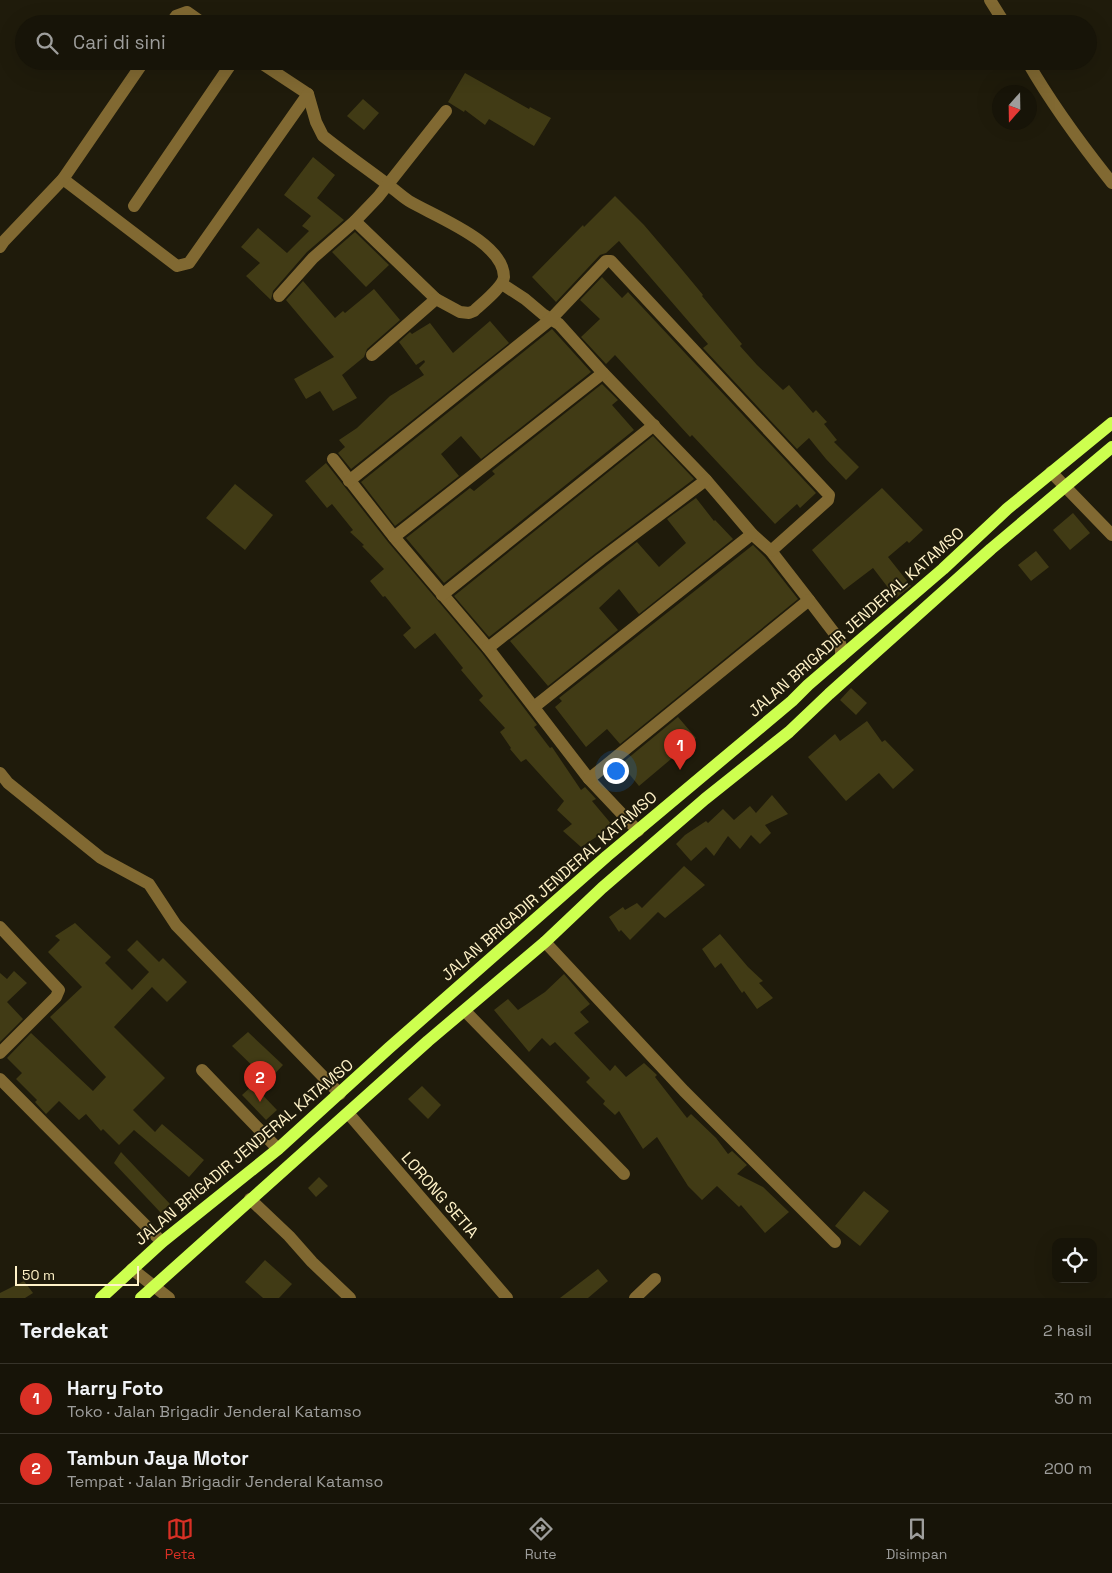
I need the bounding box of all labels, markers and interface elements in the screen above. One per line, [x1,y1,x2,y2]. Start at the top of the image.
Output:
search box [15,15,1097,70]
icon: search [33,29,61,57]
text: Cari di sini [73,30,166,55]
north arrow [992,85,1037,130]
street label: JALAN BRIGADIR JENDERAL KATAMSO [744,522,968,722]
pin: 1 [664,729,696,770]
your location [603,758,629,784]
street label: JALAN BRIGADIR JENDERAL KATAMSO [437,786,661,986]
street label: JALAN BRIGADIR JENDERAL KATAMSO [130,1054,358,1250]
pin: 2 [244,1061,276,1102]
street label: LORONG SETIA [397,1148,483,1242]
map controls [1052,1238,1097,1283]
button: locate [1052,1238,1097,1283]
scale bar [15,1263,139,1286]
text: 50 m [22,1266,55,1284]
text: Terdekat [20,1317,109,1344]
text: 2 hasil [1043,1320,1092,1341]
text: Harry Foto [67,1376,163,1401]
text: 1 [32,1388,40,1409]
text: 30 m [1054,1388,1092,1409]
text: Toko · Jalan Brigadir Jenderal Katamso [67,1401,362,1422]
text: Tambun Jaya Motor [67,1446,249,1471]
text: 2 [31,1458,41,1479]
text: 200 m [1044,1458,1092,1479]
text: Tempat · Jalan Brigadir Jenderal Katamso [67,1471,383,1492]
tab: Peta [165,1515,195,1563]
tab: Rute [525,1515,557,1563]
tab: Disimpan [886,1515,947,1563]

